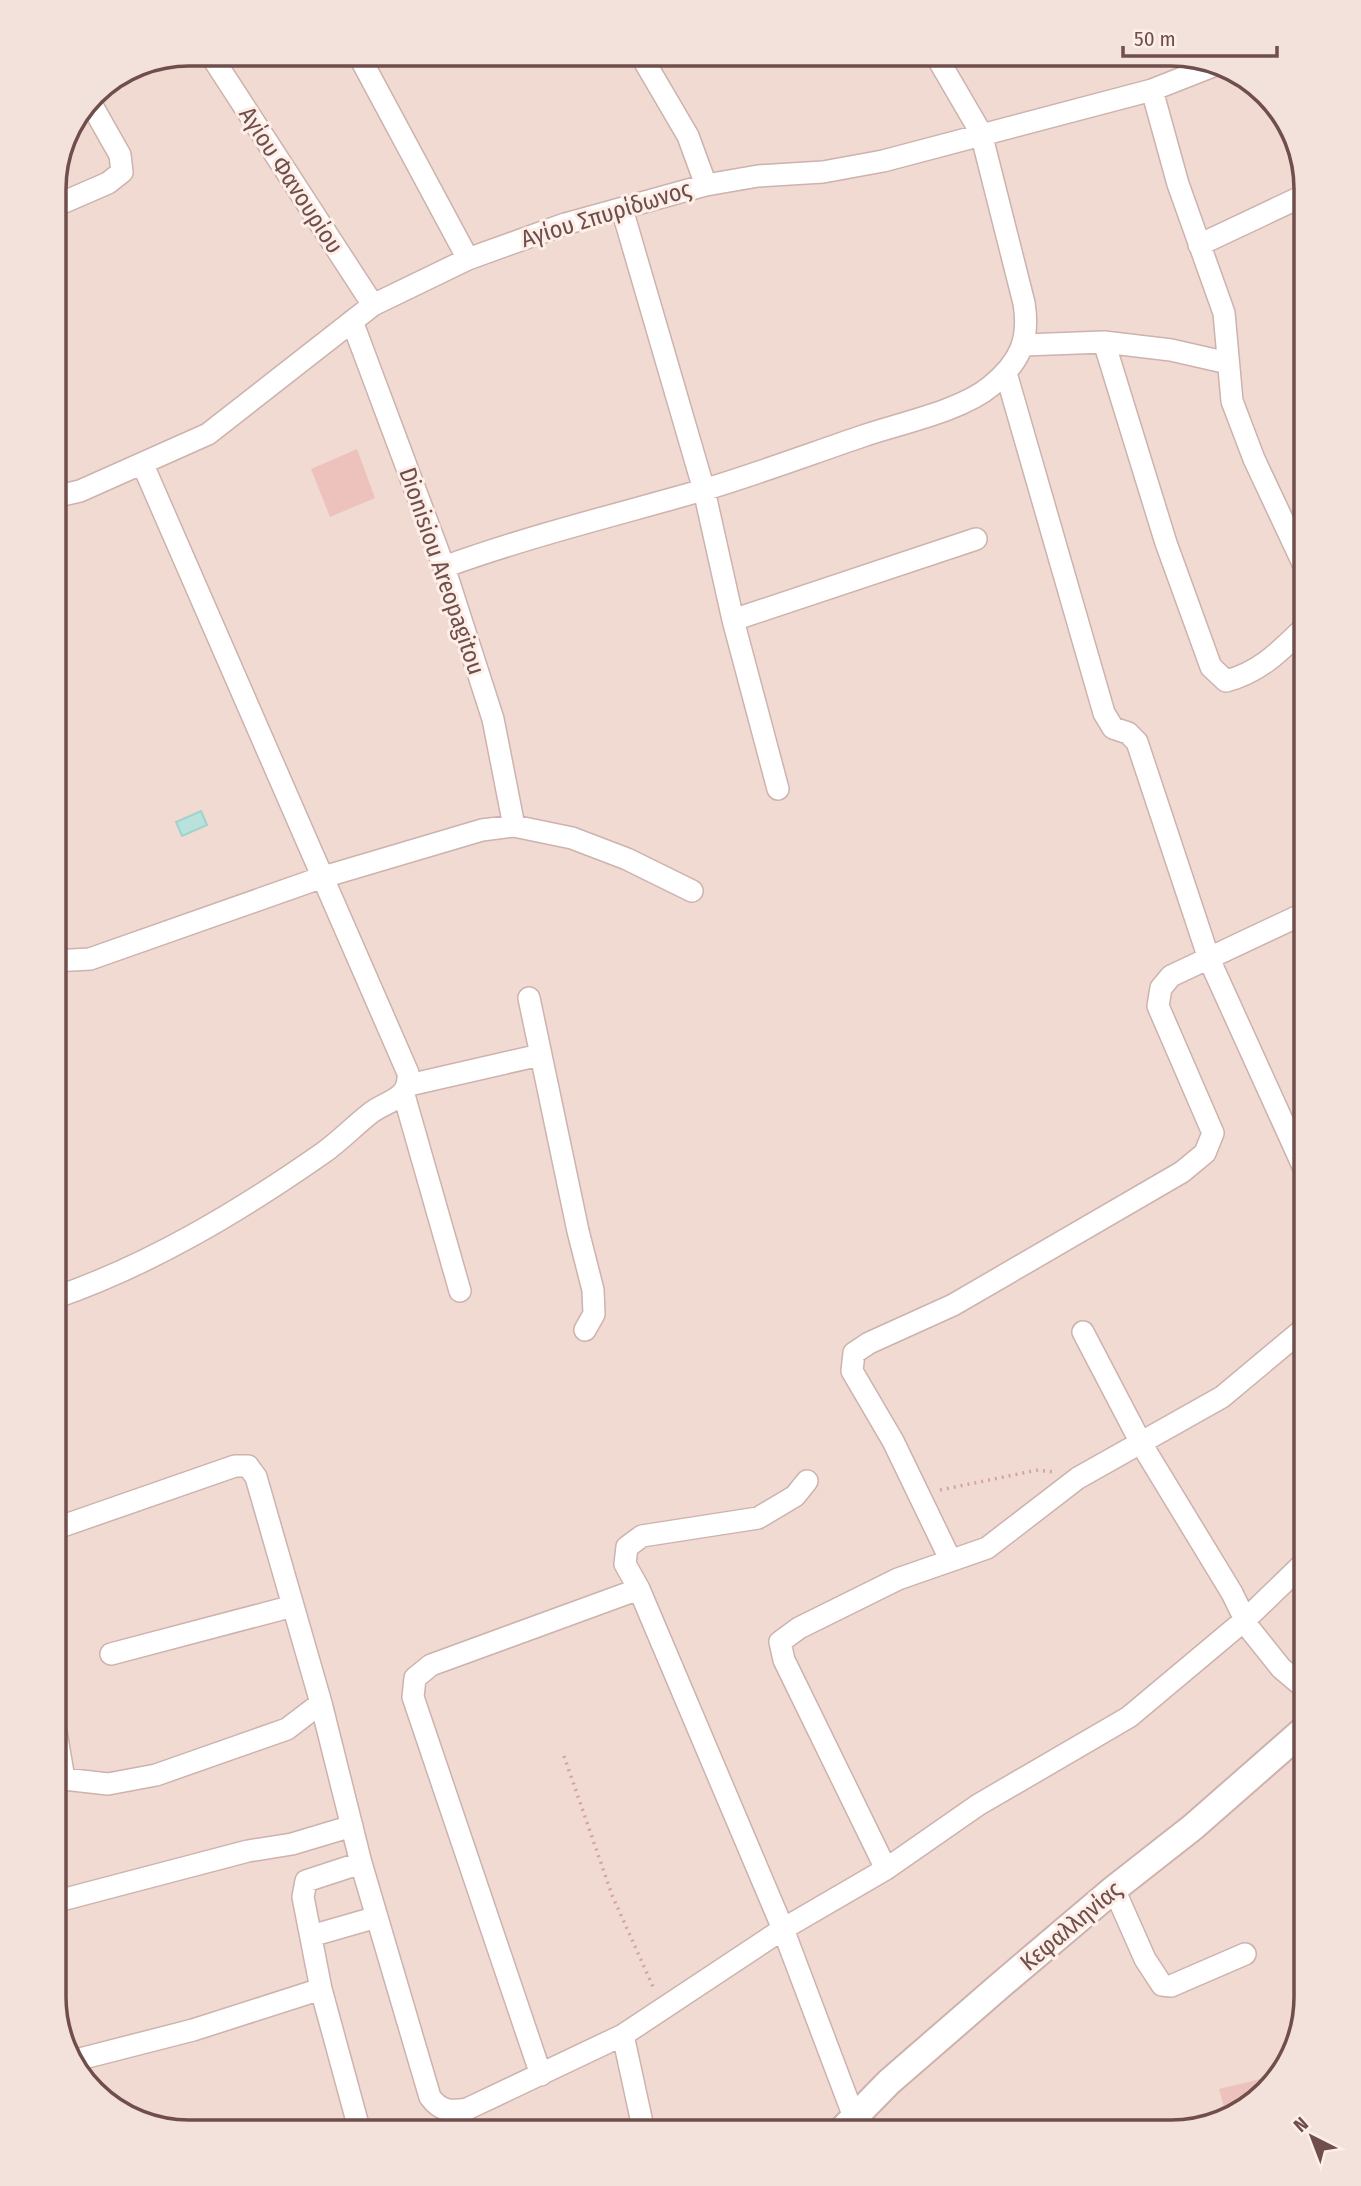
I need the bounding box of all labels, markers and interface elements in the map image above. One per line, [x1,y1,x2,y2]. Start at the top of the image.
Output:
scale bar [1123,14,1277,58]
text: 50 m [1134,26,1176,52]
street label: Αγίου Φανουρίου [233,101,349,259]
street label: Αγίου Σπυρίδωνος [518,175,694,253]
street label: Dionisiou Areopagitou [393,464,491,678]
street label: Κεφαλληνίας [1015,1875,1127,1977]
north arrow [1277,2102,1347,2172]
text: N [1289,2112,1313,2137]

